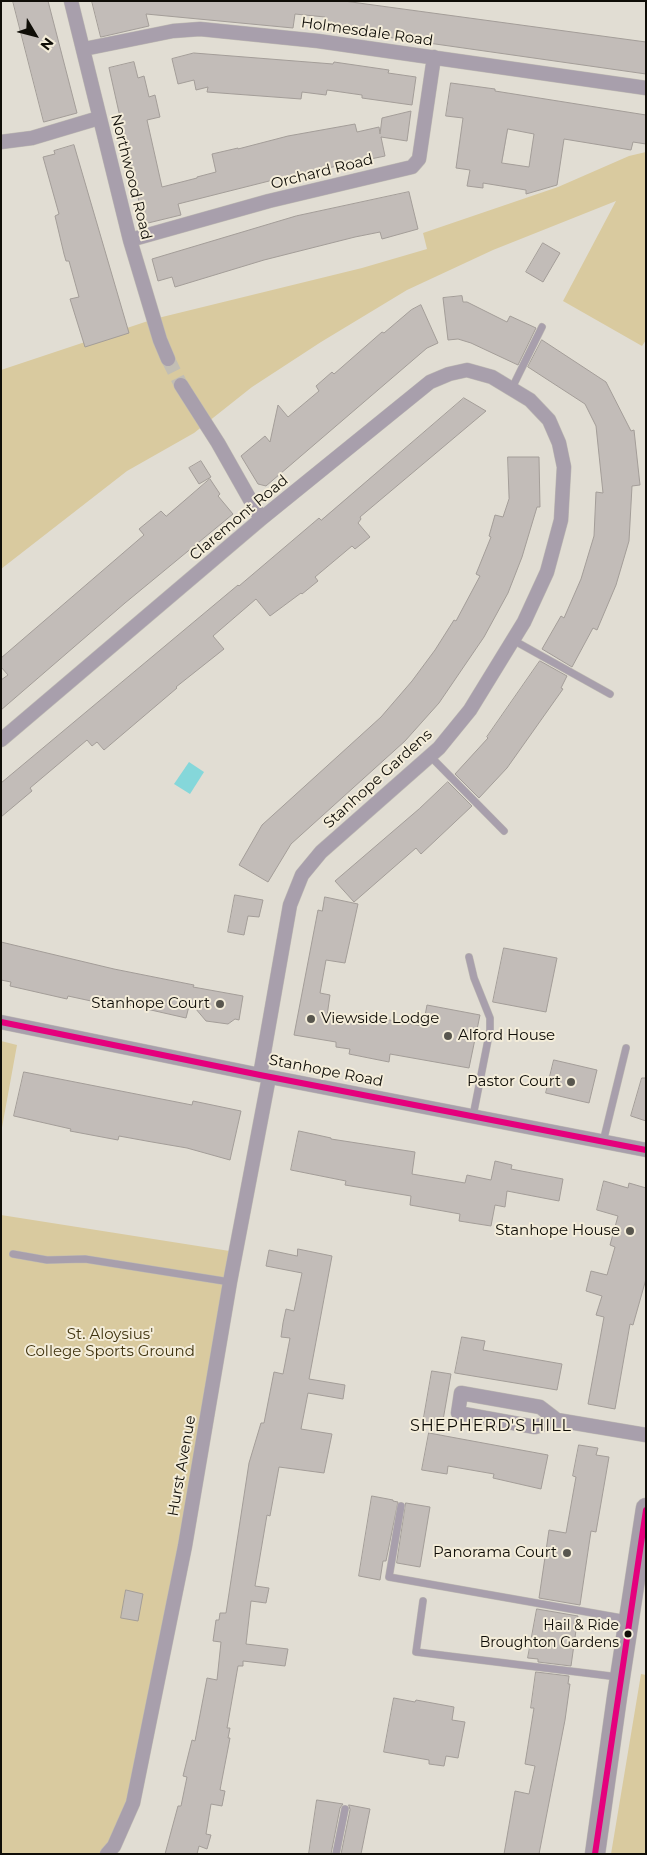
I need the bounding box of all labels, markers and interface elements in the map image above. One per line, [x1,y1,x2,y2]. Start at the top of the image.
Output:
north arrow [10,10,60,60]
street label: Holmesdale Road [300,14,434,50]
text: N [36,34,58,54]
street label: Northwood Road [107,112,155,242]
street label: Orchard Road [269,151,375,193]
street label: Claremont Road [186,472,292,564]
street label: Stanhope Gardens [320,726,436,832]
place label: Stanhope Court [91,995,210,1013]
marker: Stanhope Court [214,998,226,1010]
place label: Viewside Lodge [321,1010,439,1028]
marker: Viewside Lodge [305,1013,317,1025]
place label: Alford House [458,1027,555,1045]
marker: Alford House [442,1030,454,1042]
street label: Stanhope Road [267,1051,385,1091]
place label: Pastor Court [467,1073,561,1091]
marker: Pastor Court [565,1076,577,1088]
place label: Stanhope House [495,1222,620,1240]
marker: Stanhope House [624,1225,636,1237]
park label: St. Aloysius' College Sports Ground [25,1326,195,1361]
street label: Hurst Avenue [164,1414,200,1518]
district label: SHEPHERD'S HILL [408,1416,574,1436]
place label: Panorama Court [433,1544,557,1562]
marker: Panorama Court [561,1547,573,1559]
place label: Hail & Ride Broughton Gardens [480,1618,619,1650]
marker: Hail & Ride Broughton Gardens [623,1629,633,1639]

